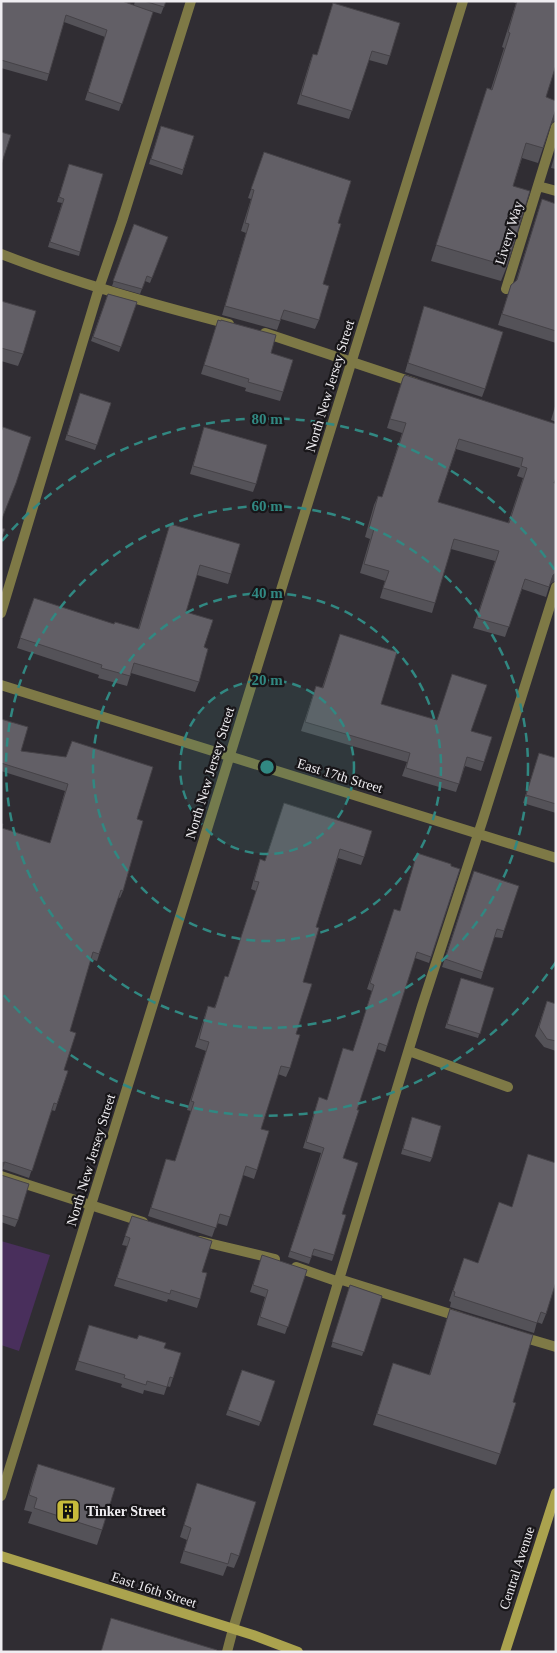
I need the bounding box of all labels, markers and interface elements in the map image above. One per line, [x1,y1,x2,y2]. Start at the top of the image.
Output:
street label: Livery Way [492,199,526,267]
street label: North New Jersey Street [303,318,357,454]
text: 80 m [251,411,283,427]
text: 60 m [251,498,283,514]
text: 40 m [251,585,283,601]
text: 20 m [251,672,283,688]
street label: North New Jersey Street [183,705,237,841]
street label: East 17th Street [295,756,385,796]
centre of rings [258,758,276,776]
street label: North New Jersey Street [64,1092,118,1228]
building icon: Tinker Street [55,1498,81,1524]
place label: Tinker Street [86,1504,166,1519]
street label: Central Avenue [497,1525,537,1611]
street label: East 16th Street [110,1569,199,1611]

